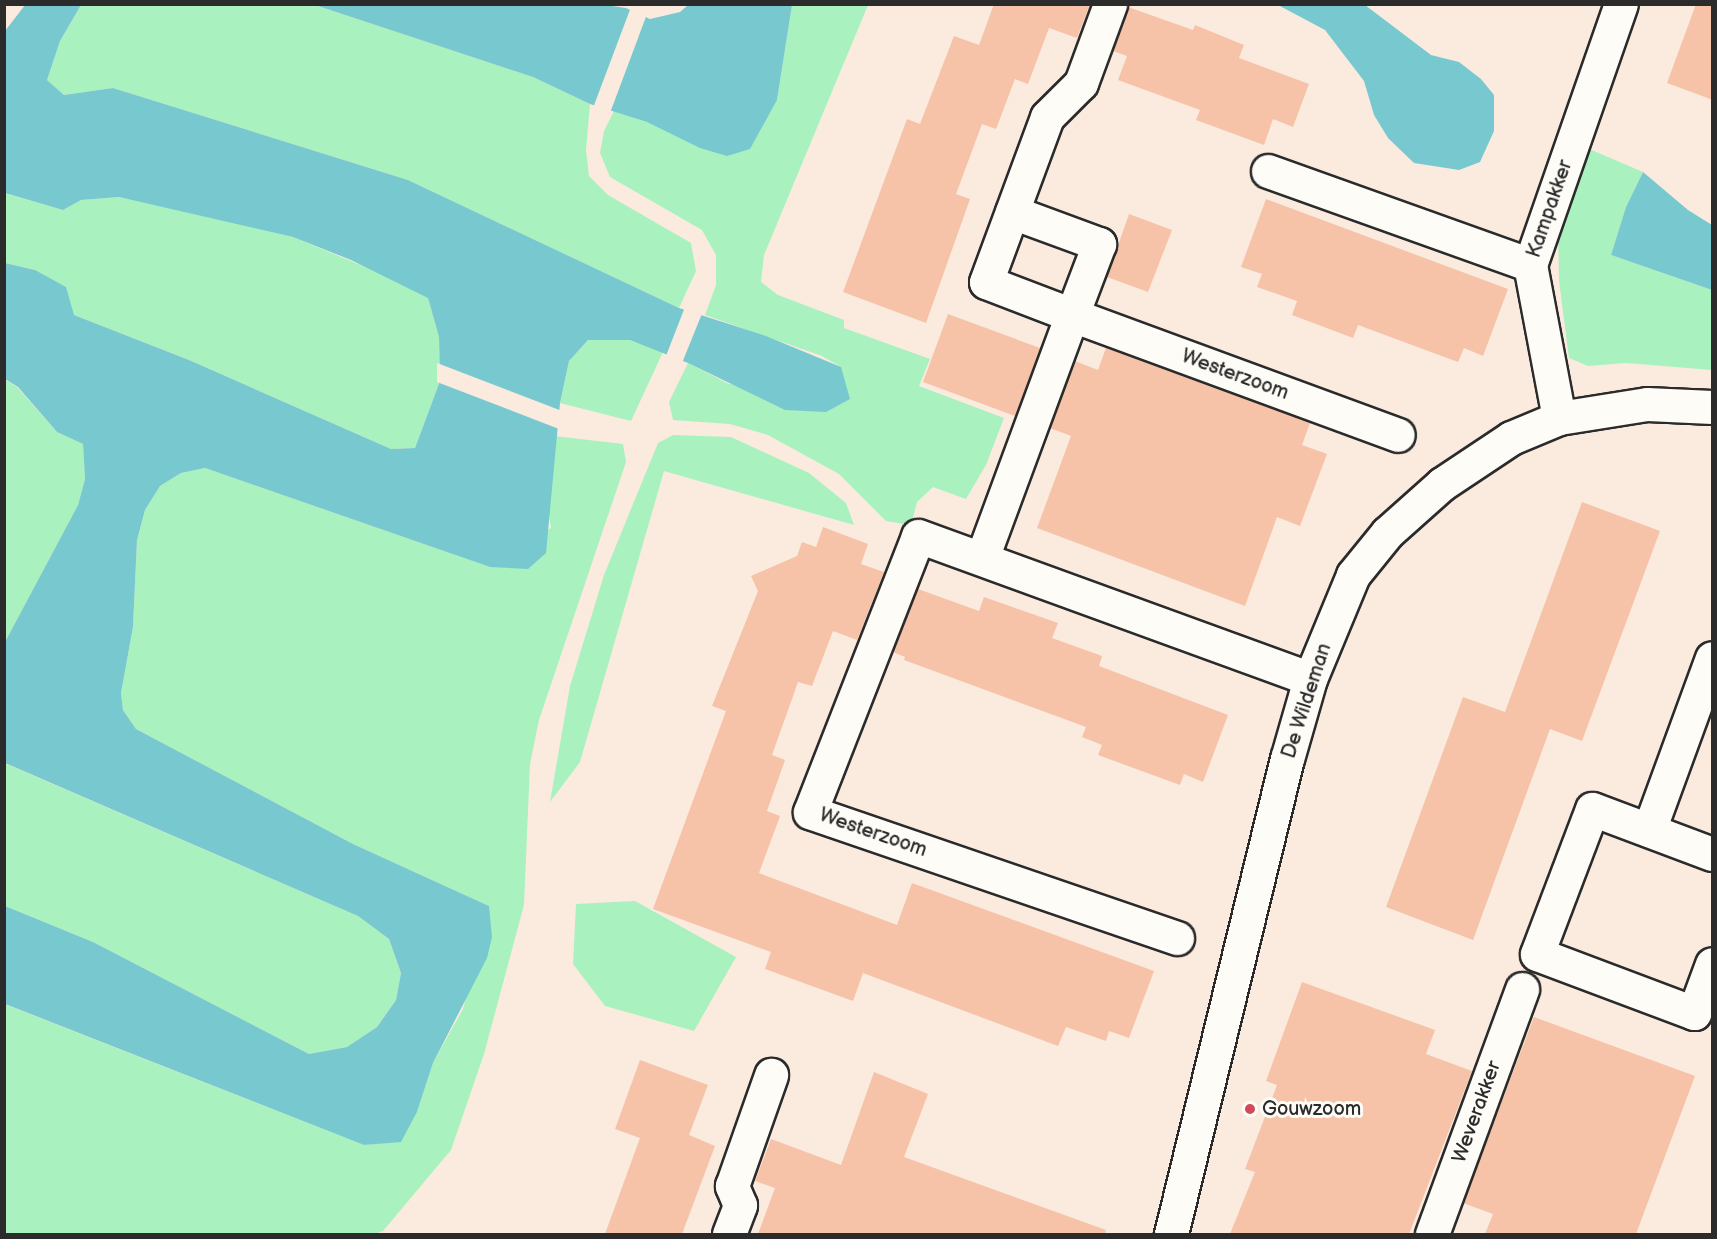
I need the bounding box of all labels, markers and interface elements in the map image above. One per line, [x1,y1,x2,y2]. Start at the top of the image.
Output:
street label: Kampakker [1522,157,1578,261]
street label: Westerzoom [1178,345,1292,405]
street label: De Wildeman [1277,640,1337,762]
street label: Westerzoom [816,803,930,863]
street label: Weverakker [1447,1058,1507,1166]
place label: Gouwzoom [1262,1097,1361,1121]
marker: Gouwzoom [1243,1102,1257,1116]

